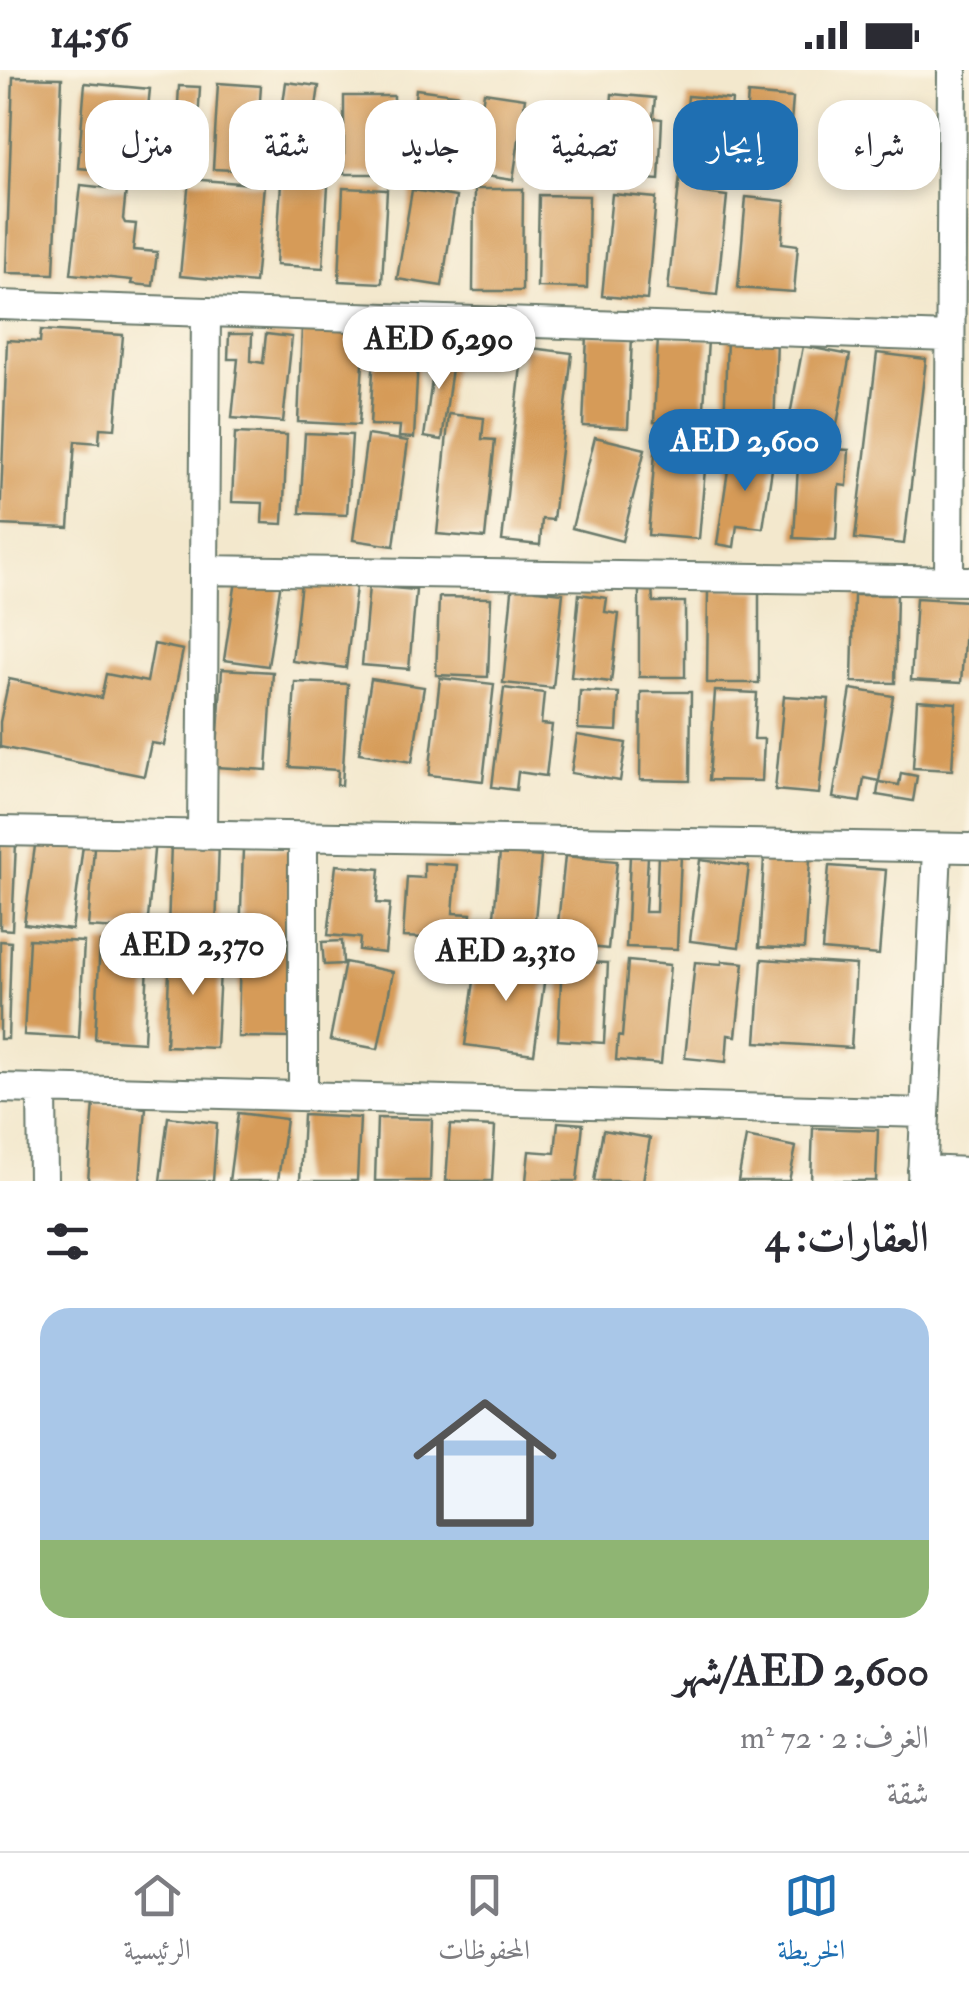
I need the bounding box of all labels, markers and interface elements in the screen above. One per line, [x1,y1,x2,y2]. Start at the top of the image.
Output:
text: 14:56 [50,11,129,59]
chip: منزل [85,100,209,190]
chip: شقة [229,100,345,190]
chip: جديد [365,100,496,190]
chip: تصفية [516,100,653,190]
chip: إيجار [673,100,798,190]
chip: شراء [818,100,940,190]
pin: AED 6,290 [325,307,553,392]
text: AED 6,290 [365,319,513,359]
pin: AED 2,600 [631,409,859,494]
text: AED 2,600 [671,421,819,461]
pin: AED 2,370 [79,913,307,998]
pin: AED 2,310 [392,919,620,1004]
text: AED 2,370 [121,925,265,965]
text: AED 2,310 [436,931,576,971]
text: العقارات: 4 [765,1212,929,1264]
icon: filters [40,1214,95,1269]
icon: home [395,1373,575,1553]
text: AED 2,600/شهر [674,1646,929,1698]
text: الغرف: 2 · 72 m² [740,1718,929,1758]
text: شقة [887,1774,929,1814]
tab: الرئيسية [124,1868,191,1977]
tab: المحفوظات [438,1868,530,1977]
tab: الخريطة [777,1868,845,1977]

